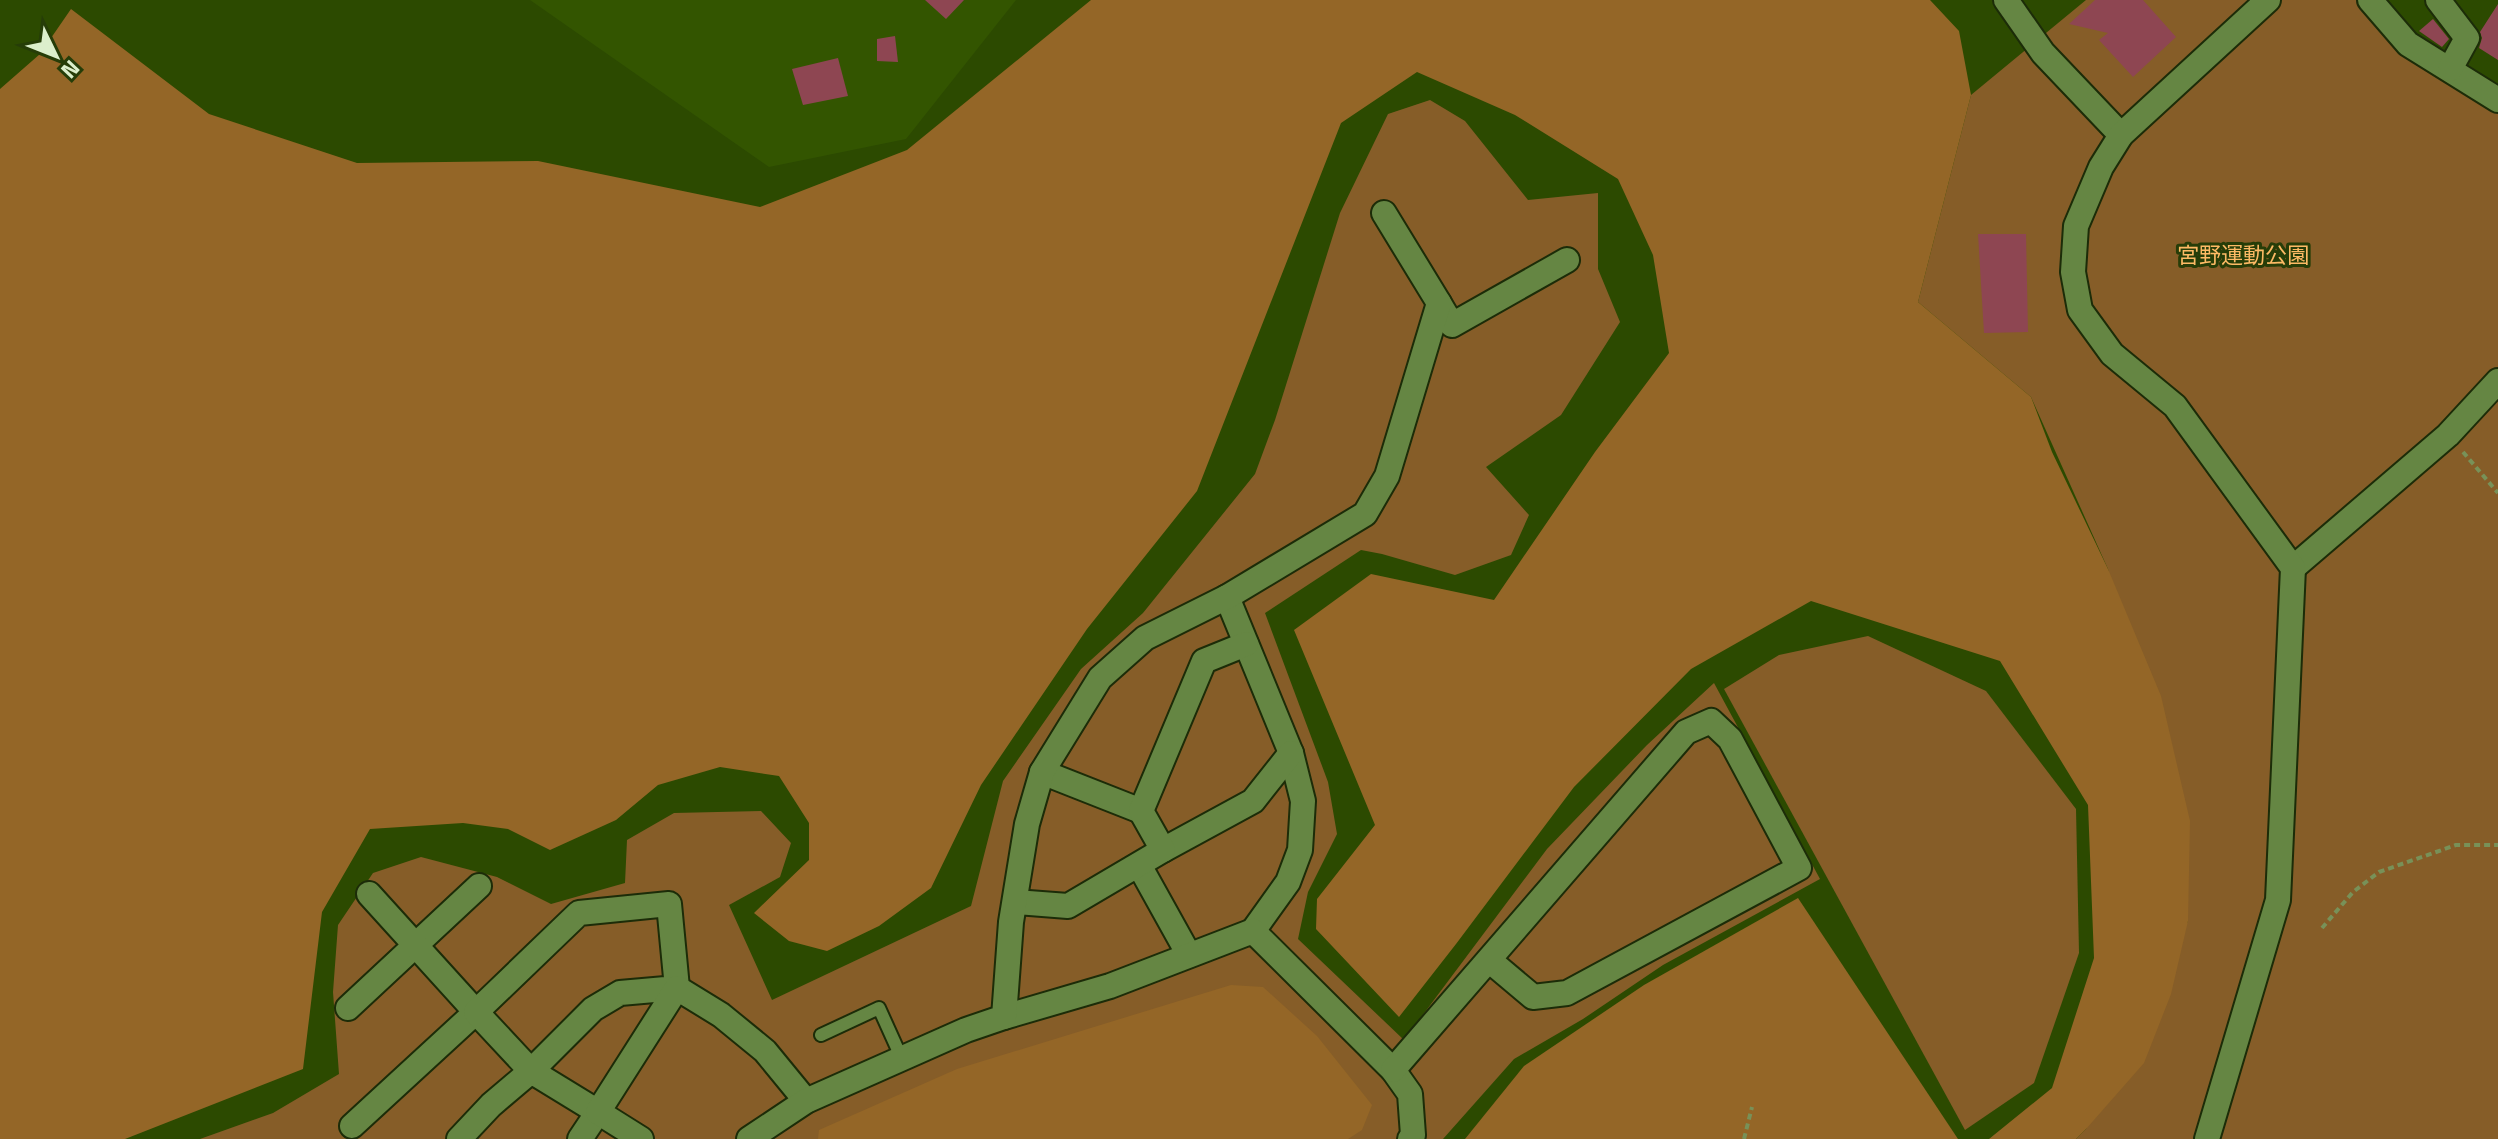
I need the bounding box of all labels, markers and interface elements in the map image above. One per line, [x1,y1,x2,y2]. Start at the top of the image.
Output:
north arrow [16,16,96,96]
text: N [53,52,88,87]
park label: 宮野運動公園 [2177,238,2309,272]

